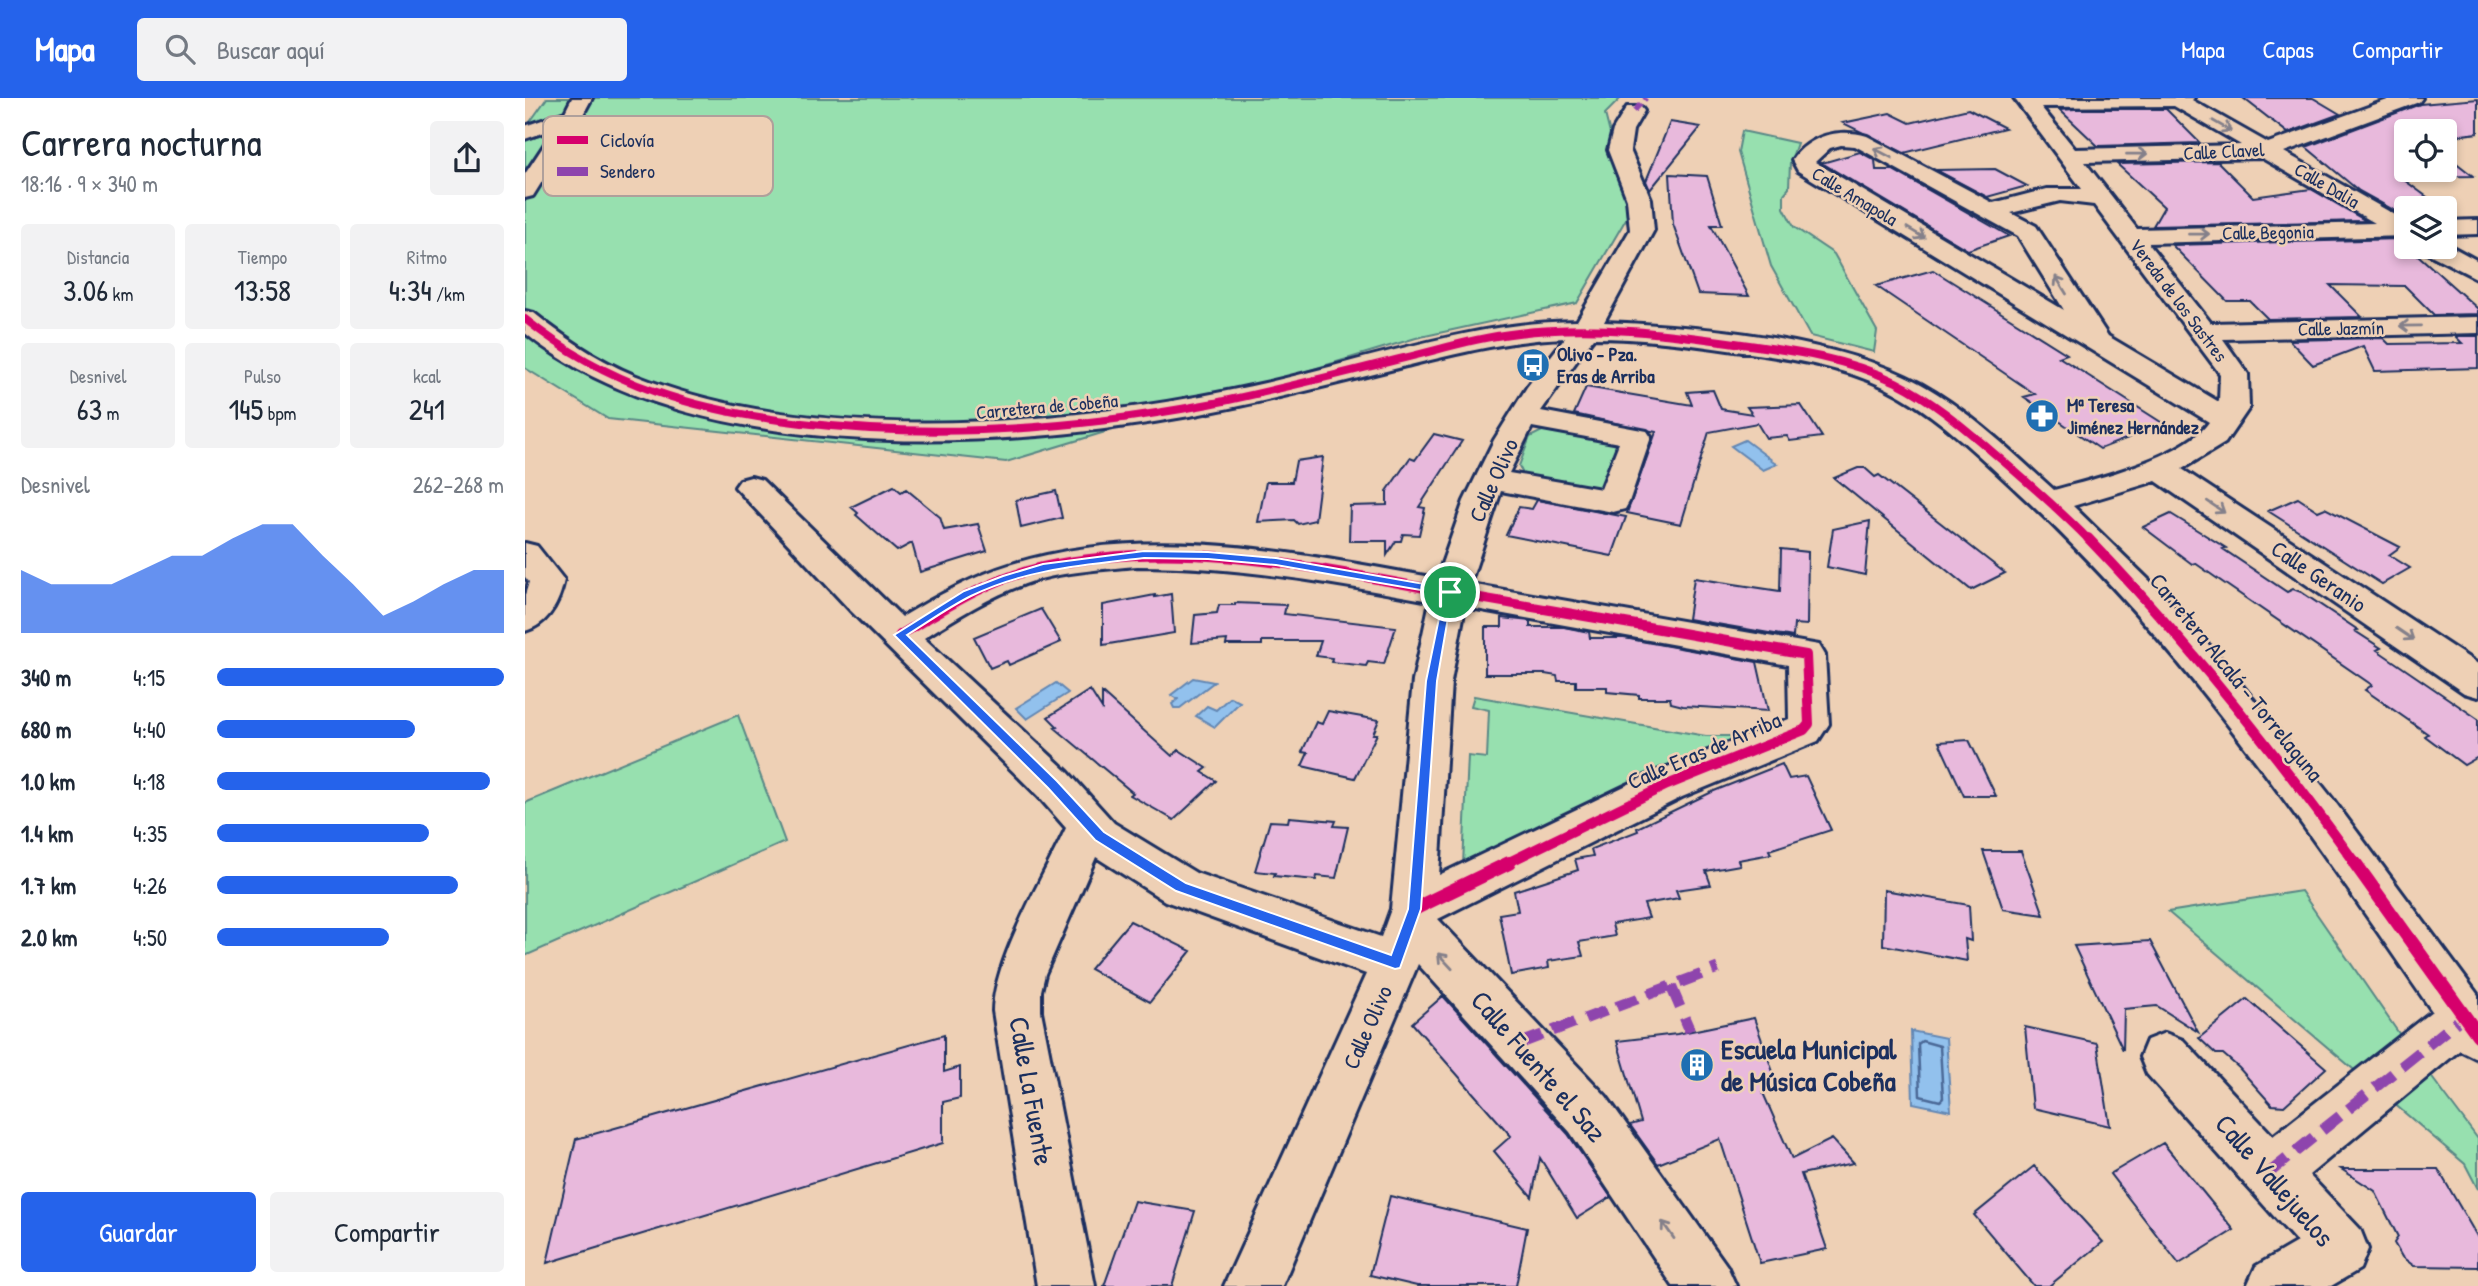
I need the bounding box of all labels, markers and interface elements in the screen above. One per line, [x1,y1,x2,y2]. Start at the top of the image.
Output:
search box [137,18,627,81]
text: Mapa [35,27,95,71]
icon: search [161,30,199,68]
text: Buscar aquí [217,32,325,67]
text: Mapa [2181,33,2225,65]
text: Capas [2263,33,2314,65]
text: Compartir [2352,33,2443,65]
text: Carrera nocturna [21,116,262,168]
legend [543,116,773,196]
one-way arrow [2211,119,2231,133]
map controls [2394,119,2457,259]
button: locate [2394,119,2457,182]
button: share [430,121,504,195]
text: Ciclovía [600,127,655,153]
street label: Calle Clavel [2183,136,2266,166]
one-way arrow [1873,146,1894,159]
one-way arrow [2126,147,2149,161]
street label: Calle Dalia [2290,156,2365,214]
text: Sendero [600,158,655,184]
street label: Calle Amapola [1807,160,1903,232]
text: 18:16 · 9 × 340 m [21,168,158,199]
button: layers [2394,196,2457,259]
street label: Calle Begonia [2222,218,2315,246]
one-way arrow [1906,226,1926,240]
one-way arrow [2187,227,2210,241]
street label: Vereda de los Sastres [2124,233,2234,367]
text: Distancia [67,244,129,270]
text: Tiempo [238,244,287,270]
text: Ritmo [407,244,447,270]
text: 3.06 [63,270,108,310]
text: 13:58 [234,270,291,310]
text: 4:34 [389,270,432,310]
one-way arrow [2054,275,2068,295]
text: km [108,281,133,307]
text: /km [432,281,465,307]
street label: Calle Jazmín [2298,314,2384,342]
one-way arrow [2399,319,2422,333]
place label: Olivo - Pza. Eras de Arriba [1557,341,1655,389]
bus stop icon: Olivo - Pza. Eras de Arriba [1514,346,1552,384]
text: Desnivel [70,363,127,389]
text: Pulso [244,363,281,389]
text: kcal [413,363,441,389]
street label: Carretera de Cobeña [975,387,1119,425]
text: 63 [77,389,102,429]
text: 145 [228,389,263,429]
text: 241 [409,389,445,429]
place label: Mª Teresa Jiménez Hernández [2067,392,2200,440]
pharmacy icon: Mª Teresa Jiménez Hernández [2023,397,2061,435]
text: m [102,400,120,426]
text: bpm [263,400,297,426]
street label: Calle Olivo [1461,433,1525,527]
text: Desnivel [21,469,90,500]
text: 262–268 m [413,469,504,500]
one-way arrow [2206,500,2225,514]
street label: Calle Geranio [2265,533,2373,619]
pin [1420,562,1480,622]
street label: Carretera Alcalá - Torrelaguna [2143,566,2331,788]
icon: arrive [1431,573,1469,611]
one-way arrow [2395,627,2414,641]
text: 340 m [21,662,71,693]
text: 4:15 [133,662,165,693]
street label: Calle Eras de Arriba [1622,704,1786,796]
text: 680 m [21,714,71,745]
text: 4:40 [133,714,166,745]
text: 1.0 km [21,766,75,797]
text: 4:18 [133,766,165,797]
text: 1.4 km [21,818,73,849]
text: 4:35 [133,818,167,849]
text: 1.7 km [21,870,76,901]
text: 4:26 [133,870,167,901]
text: 2.0 km [21,922,77,953]
text: 4:50 [133,922,167,953]
one-way arrow [1437,953,1454,970]
street label: Calle Olivo [1335,980,1399,1074]
street label: Calle Fuente el Saz [1462,982,1616,1150]
street label: Calle La Fuente [1000,1014,1064,1168]
place label: Escuela Municipal de Música Cobeña [1721,1030,1897,1100]
building icon: Escuela Municipal de Música Cobeña [1678,1046,1716,1084]
street label: Calle Vallejuelos [2207,1106,2343,1254]
button: Guardar [21,1192,256,1272]
button: Compartir [270,1192,504,1272]
one-way arrow [1661,1221,1675,1240]

